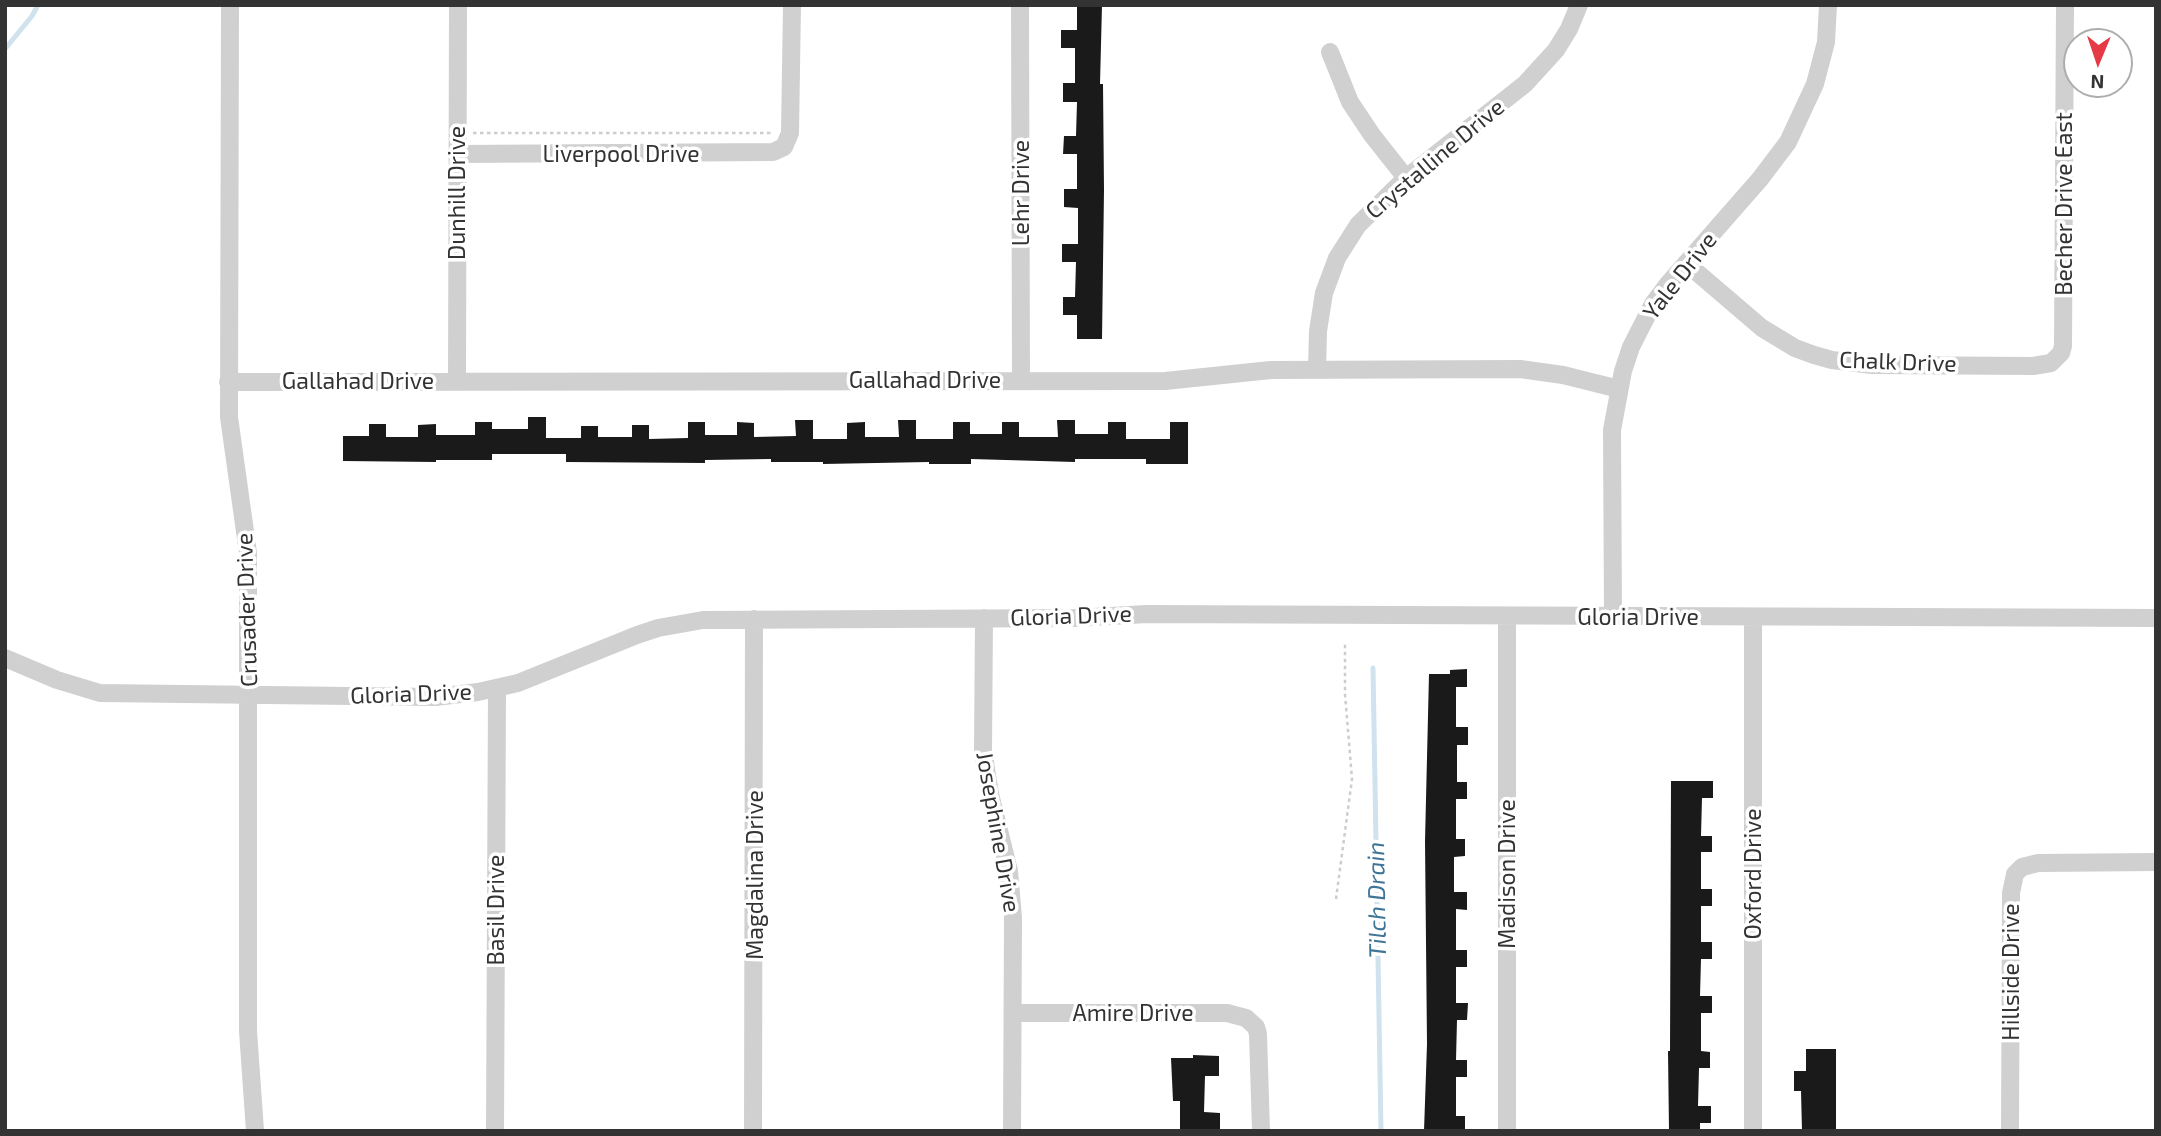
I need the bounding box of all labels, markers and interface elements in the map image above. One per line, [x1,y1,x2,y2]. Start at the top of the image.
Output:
north arrow [2063,28,2133,98]
text: N [2090,71,2105,94]
street label: Crystalline Drive [1360,93,1510,225]
street label: Becher Drive East [2050,112,2078,296]
street label: Dunhill Drive [443,126,471,260]
street label: Liverpool Drive [542,140,700,168]
street label: Lehr Drive [1007,140,1035,246]
street label: Yale Drive [1637,227,1723,325]
street label: Chalk Drive [1839,346,1957,378]
street label: Gallahad Drive [849,366,1001,394]
street label: Gallahad Drive [282,367,434,395]
street label: Crusader Drive [231,532,263,688]
street label: Gloria Drive [1010,600,1132,632]
street label: Gloria Drive [1577,603,1699,631]
street label: Gloria Drive [350,678,472,710]
street label: Josephine Drive [970,749,1026,915]
street label: Magdalina Drive [741,790,769,960]
street label: Madison Drive [1493,799,1521,949]
street label: Oxford Drive [1739,808,1767,940]
water label: Tilch Drain [1362,842,1392,958]
street label: Basil Drive [482,855,510,965]
street label: Hillside Drive [1997,903,2025,1041]
street label: Amire Drive [1072,999,1194,1027]

